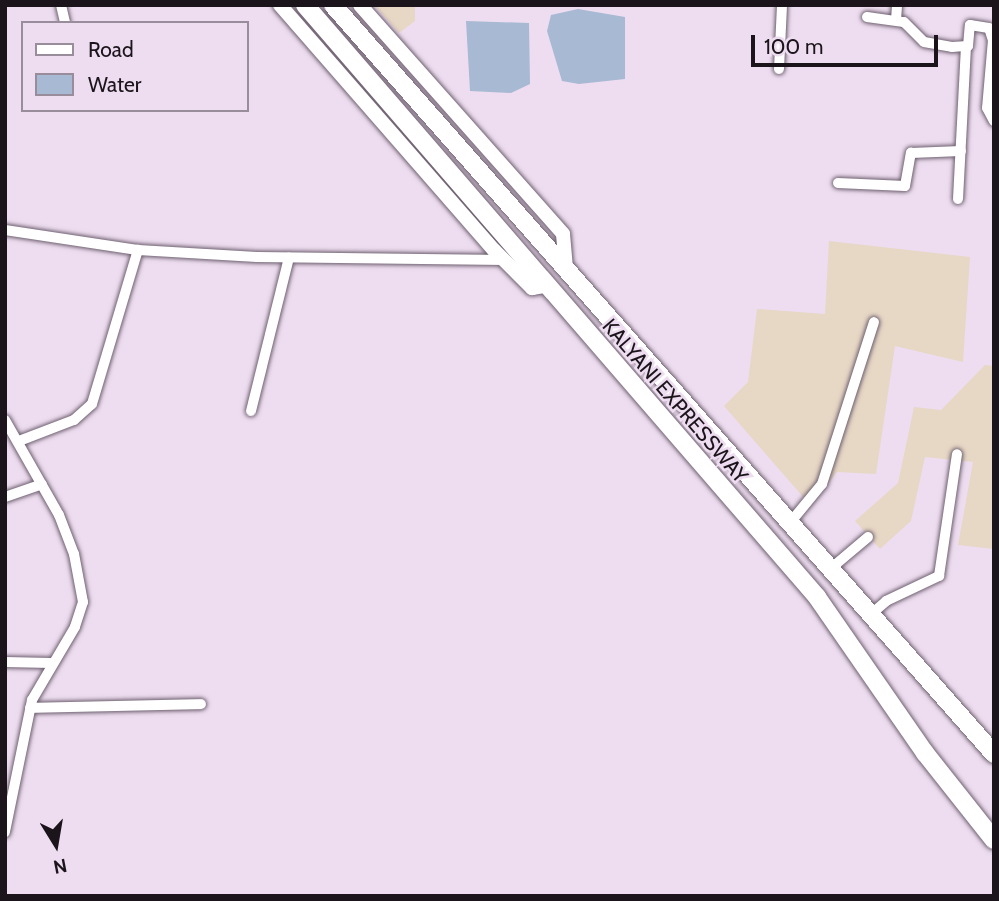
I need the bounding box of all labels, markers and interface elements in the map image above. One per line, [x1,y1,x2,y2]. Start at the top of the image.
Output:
legend [21,21,248,112]
scale bar [754,21,941,65]
text: 100 m [764,34,823,59]
text: Road [88,37,134,62]
text: Water [88,72,141,97]
street label: KALYANI EXPRESSWAY [597,314,753,488]
north arrow [21,810,91,880]
text: N [51,854,69,879]

